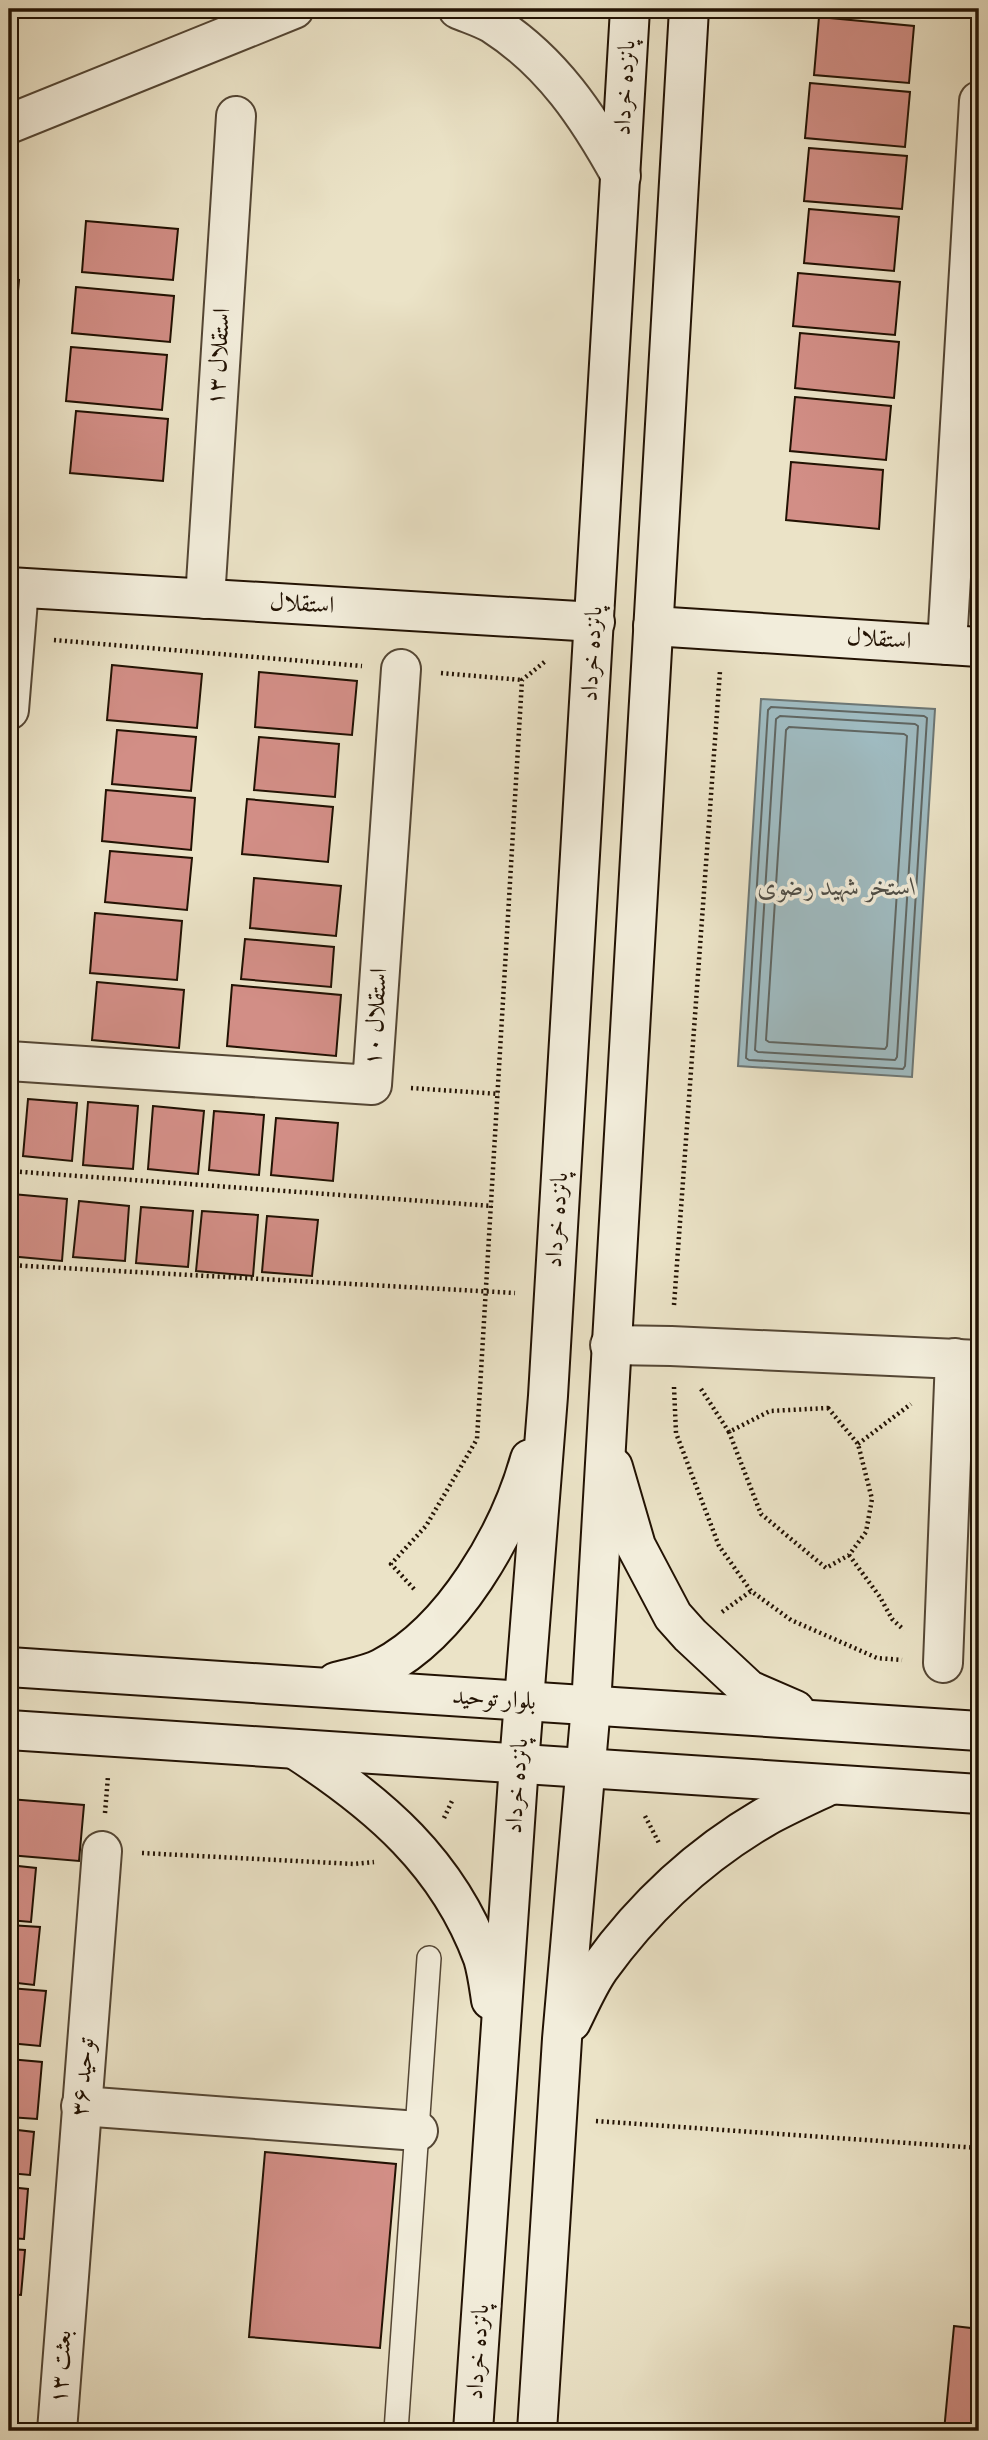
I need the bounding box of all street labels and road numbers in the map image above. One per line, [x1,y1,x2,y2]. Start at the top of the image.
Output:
street label: پانزده خرداد [607,38,646,137]
street label: استقلال ۱۳ [200,307,240,407]
street label: استقلال [269,586,335,624]
street label: پانزده خرداد [574,604,613,703]
street label: استقلال [845,621,913,659]
street label: استقلال ۱۰ [357,967,397,1067]
street label: پانزده خرداد [538,1170,578,1269]
street label: بلوار توحید [451,1680,537,1720]
street label: پانزده خرداد [498,1736,538,1835]
street label: توحید ۳۶ [64,2036,104,2118]
street label: پانزده خرداد [459,2302,499,2401]
street label: بعثت ۱۳ [42,2329,82,2405]

